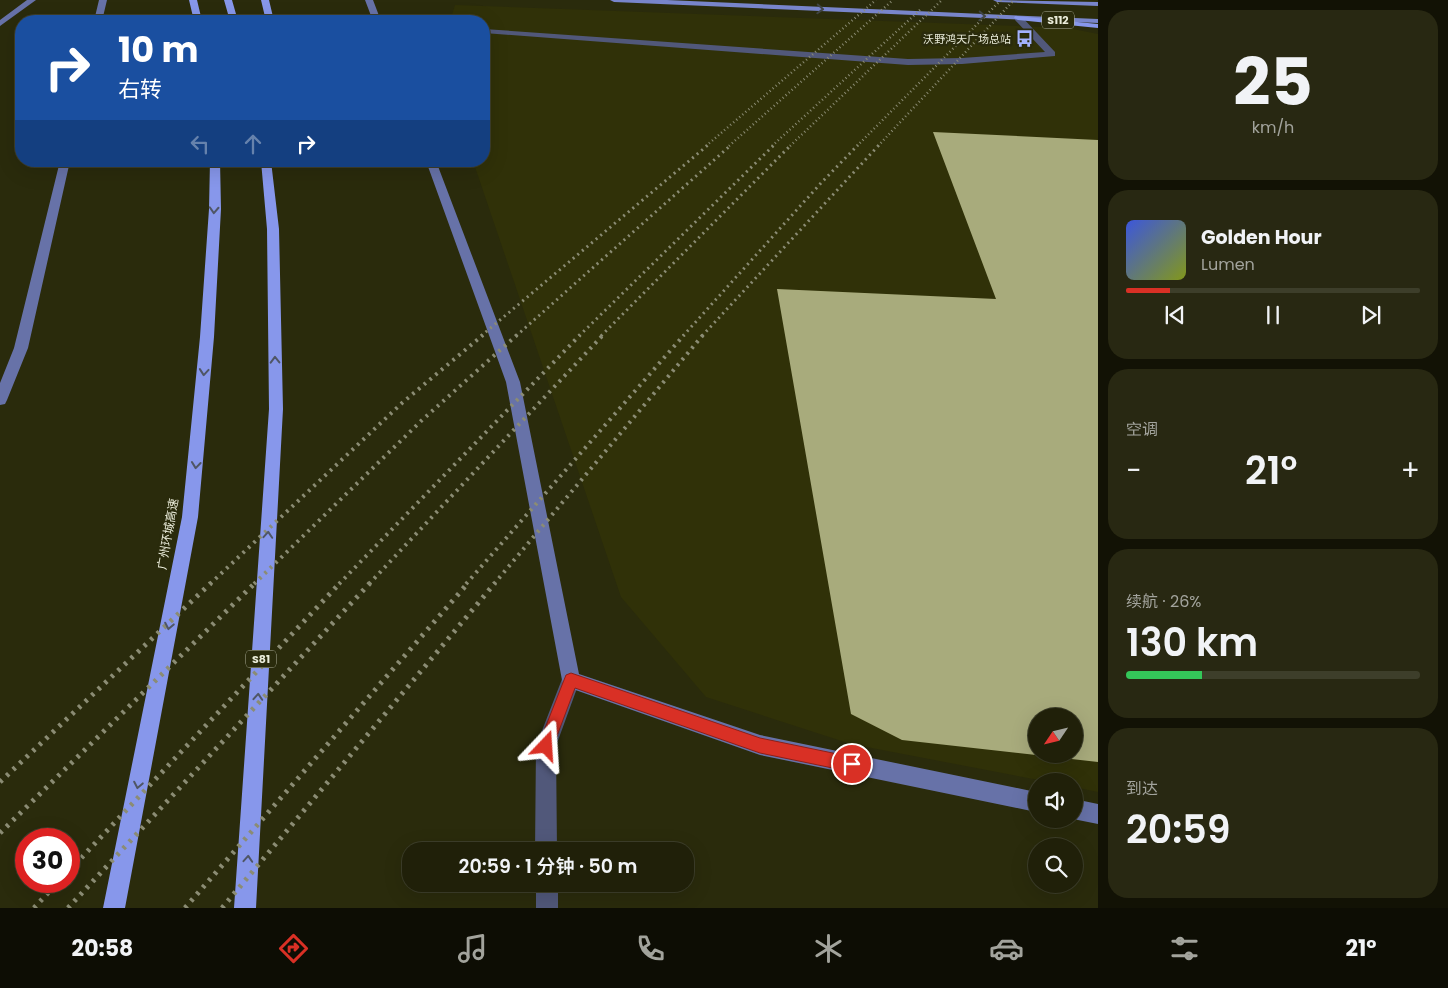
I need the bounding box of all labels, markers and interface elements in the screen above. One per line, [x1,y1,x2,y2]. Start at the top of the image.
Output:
one-way arrow [816,4,824,15]
one-way arrow [978,11,986,22]
road number: S112 [1042,12,1074,28]
text: 10 m [118,25,198,74]
bus stop icon: 沃野鸿天广场总站 [1015,29,1035,49]
place label: 沃野鸿天广场总站 [923,31,1011,47]
icon: right [35,35,100,100]
text: 25 [1233,37,1313,128]
text: 右转 [118,74,162,105]
text: km/h [1252,116,1294,139]
icon: left [186,130,214,158]
icon: ahead [239,130,267,158]
icon: right [292,130,320,158]
one-way arrow [209,206,220,214]
text: Golden Hour [1201,224,1322,251]
text: Lumen [1201,253,1255,276]
icon: previous [1161,301,1189,329]
icon: pause [1259,301,1287,329]
icon: next [1357,301,1385,329]
one-way arrow [270,356,280,364]
one-way arrow [199,368,210,376]
text: 空调 [1126,418,1158,441]
text: 21° [1245,444,1297,497]
text: − [1126,451,1141,490]
text: + [1401,451,1420,490]
one-way arrow [191,462,202,470]
street label: 广州环城高速 [153,497,182,571]
one-way arrow [263,531,274,539]
text: 续航 · 26% [1126,590,1201,613]
text: 130 km [1126,616,1258,669]
one-way arrow [165,621,175,630]
road number: S81 [246,651,276,668]
one-way arrow [253,693,264,701]
north arrow [1028,708,1082,762]
map controls [1028,708,1083,893]
position arrow [519,719,571,771]
pin [831,743,873,785]
icon: arrive [838,750,866,778]
button: sound [1028,773,1083,828]
text: 到达 [1126,777,1158,800]
one-way arrow [133,781,144,789]
text: 20:59 [1126,803,1231,856]
speed limit sign: 30 [15,828,80,893]
button: search [1028,838,1083,893]
text: 20:59 · 1 分钟 · 50 m [459,853,638,880]
one-way arrow [243,855,254,863]
icon: directions [276,931,311,966]
icon: music [455,931,490,966]
icon: phone [633,931,668,966]
icon: climate [811,931,846,966]
icon: car [989,931,1024,966]
icon: filters [1167,931,1202,966]
text: 20:58 [72,933,133,964]
text: 21° [1345,933,1376,964]

